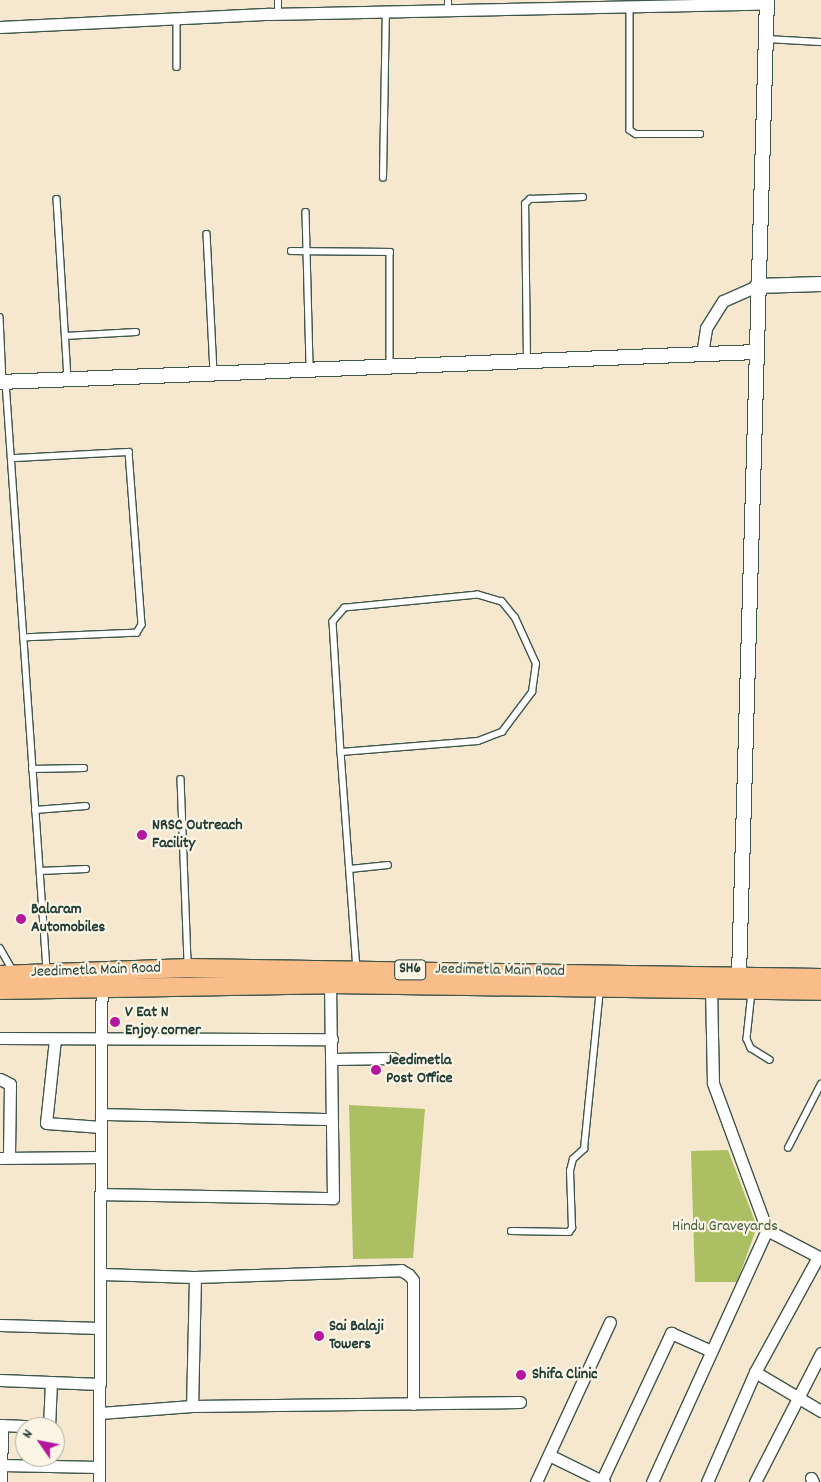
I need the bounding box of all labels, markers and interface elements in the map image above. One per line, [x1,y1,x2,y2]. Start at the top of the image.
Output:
place label: NRSC Outreach Facility [152,816,243,854]
marker: NRSC Outreach Facility [136,829,148,841]
place label: Balaram Automobiles [31,900,105,938]
marker: Balaram Automobiles [15,913,27,925]
road number: SH6 [394,958,426,982]
street label: Jeedimetla Main Road [31,959,161,983]
street label: Jeedimetla Main Road [435,960,565,982]
place label: V Eat N Enjoy corner [125,1003,201,1041]
marker: V Eat N Enjoy corner [109,1016,121,1028]
place label: Jeedimetla Post Office [386,1051,453,1089]
marker: Jeedimetla Post Office [370,1064,382,1076]
park label: Hindu Graveyards [672,1217,778,1237]
place label: Sai Balaji Towers [329,1317,384,1355]
marker: Sai Balaji Towers [313,1330,325,1342]
place label: Shifa Clinic [532,1365,598,1385]
marker: Shifa Clinic [514,1368,528,1382]
north arrow [15,1417,65,1467]
text: N [18,1426,39,1443]

